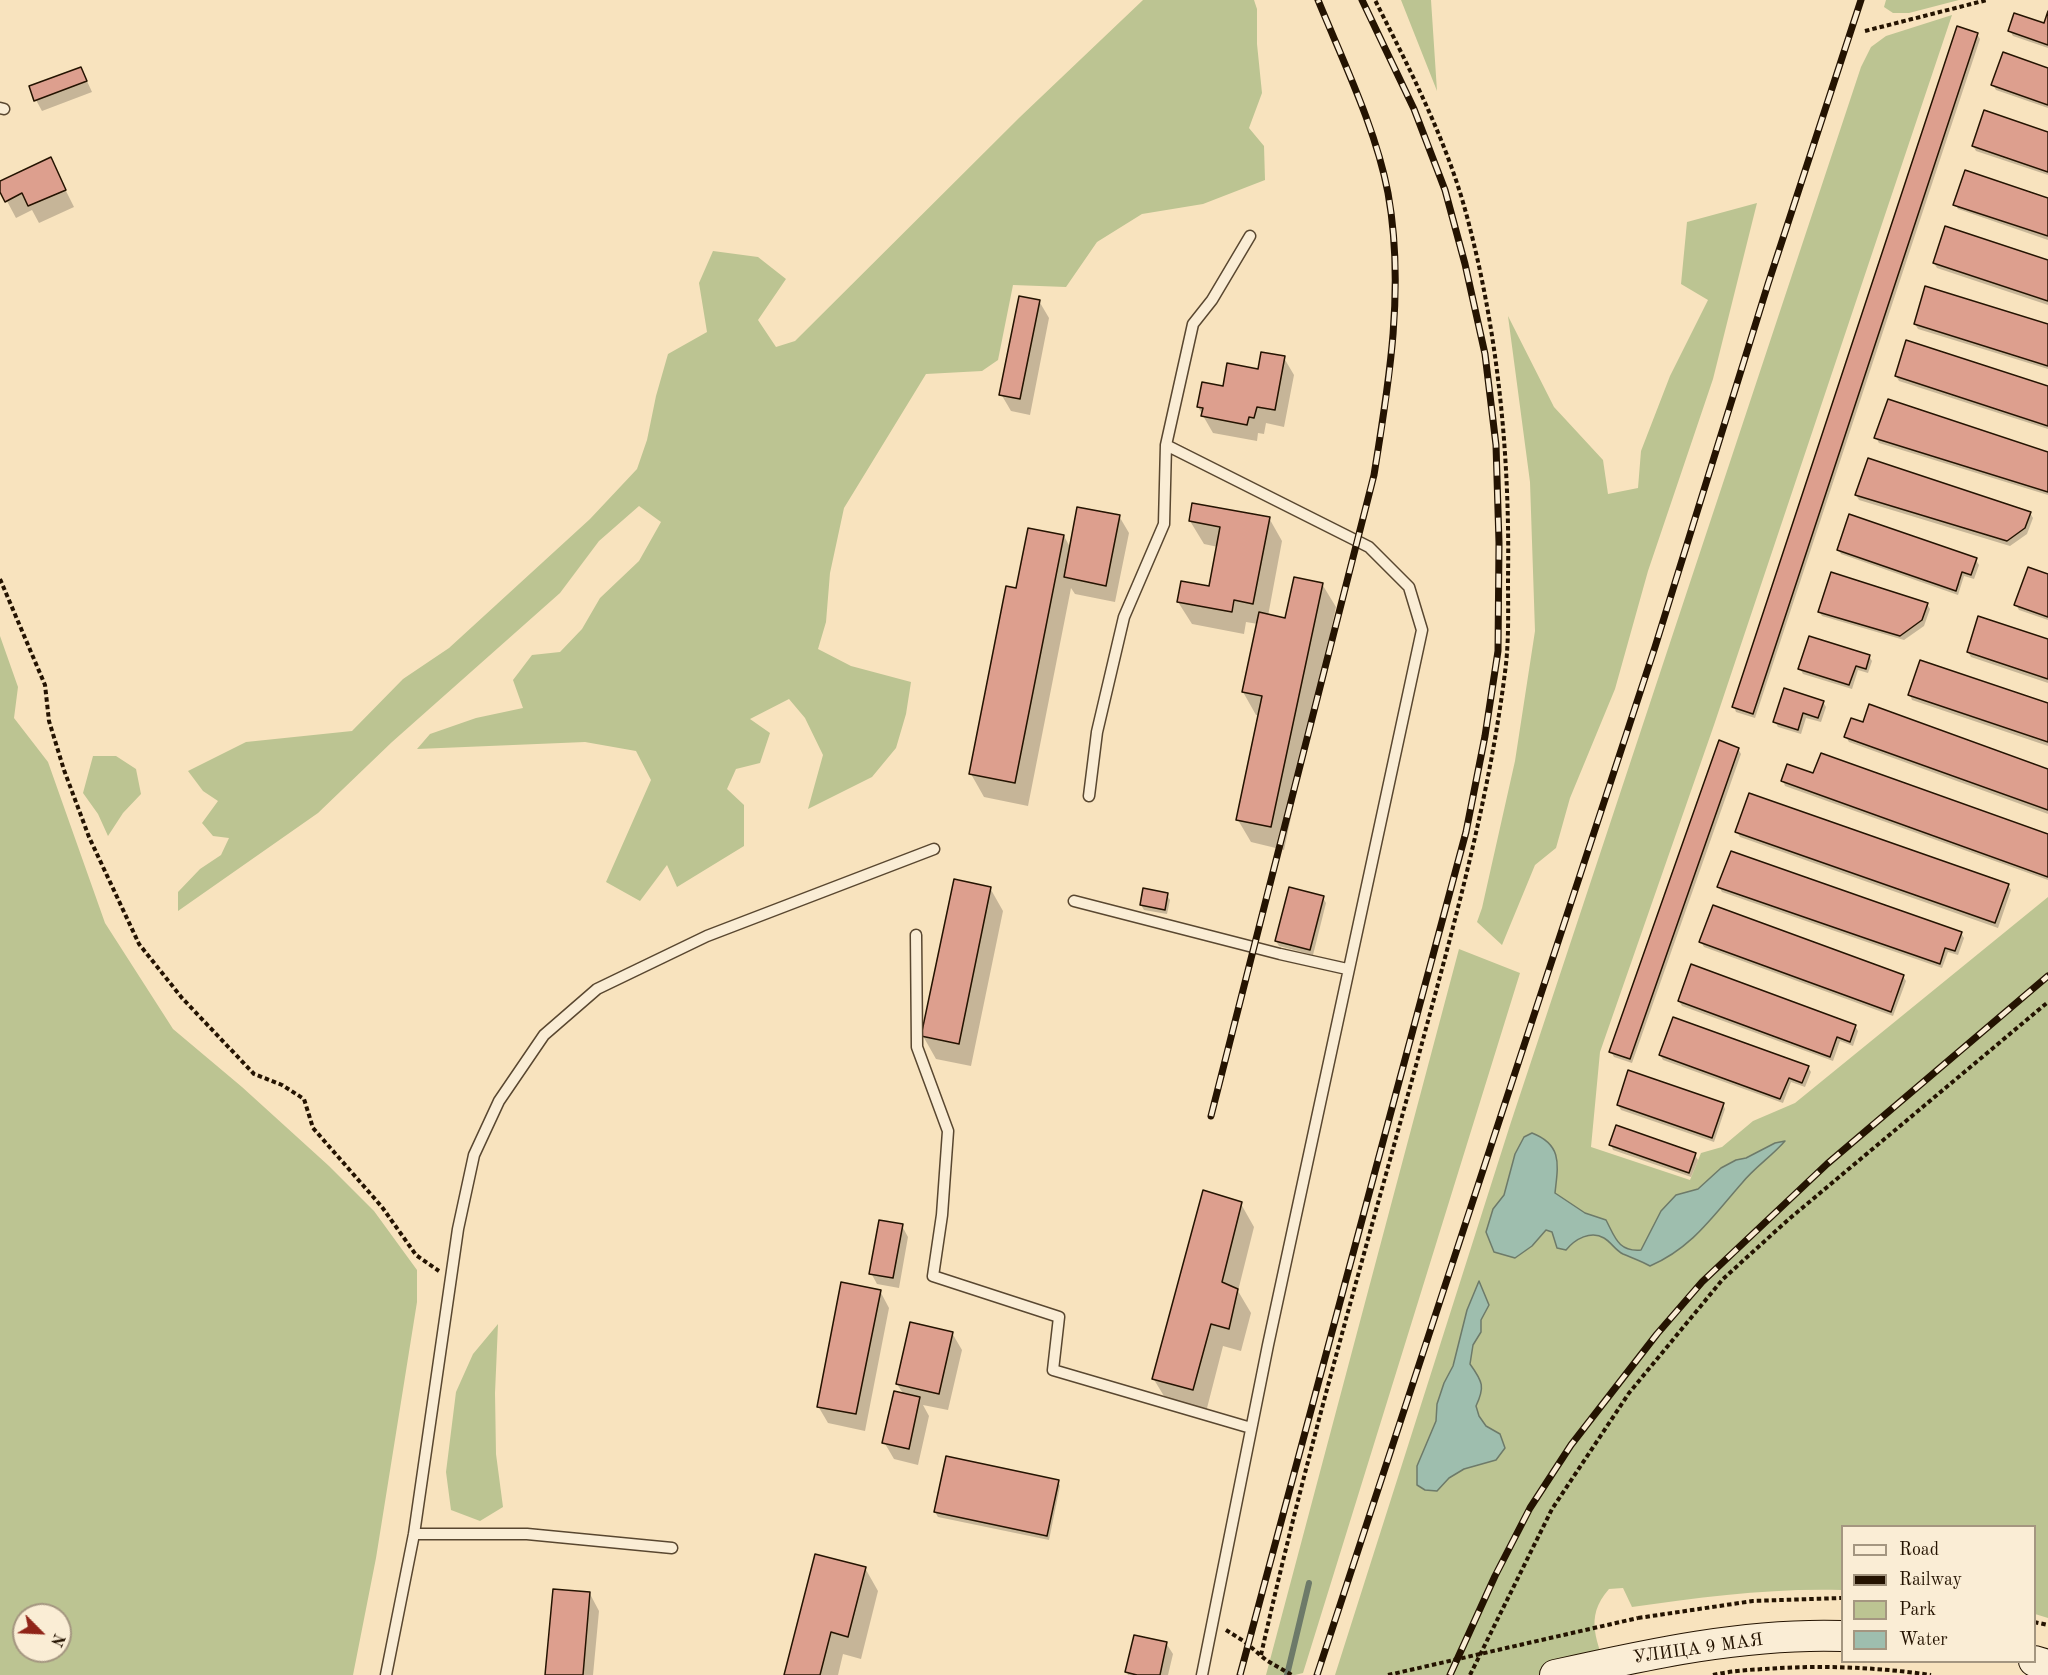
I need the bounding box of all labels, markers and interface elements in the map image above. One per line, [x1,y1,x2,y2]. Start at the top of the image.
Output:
legend [1841,1525,2036,1663]
text: Road [1899,1541,1939,1559]
text: Railway [1899,1571,1962,1589]
text: Park [1899,1601,1936,1619]
north arrow [12,1603,72,1663]
street label: УЛИЦА 9 МАЯ [1632,1629,1764,1669]
text: N [47,1631,66,1648]
text: Water [1899,1631,1948,1649]

